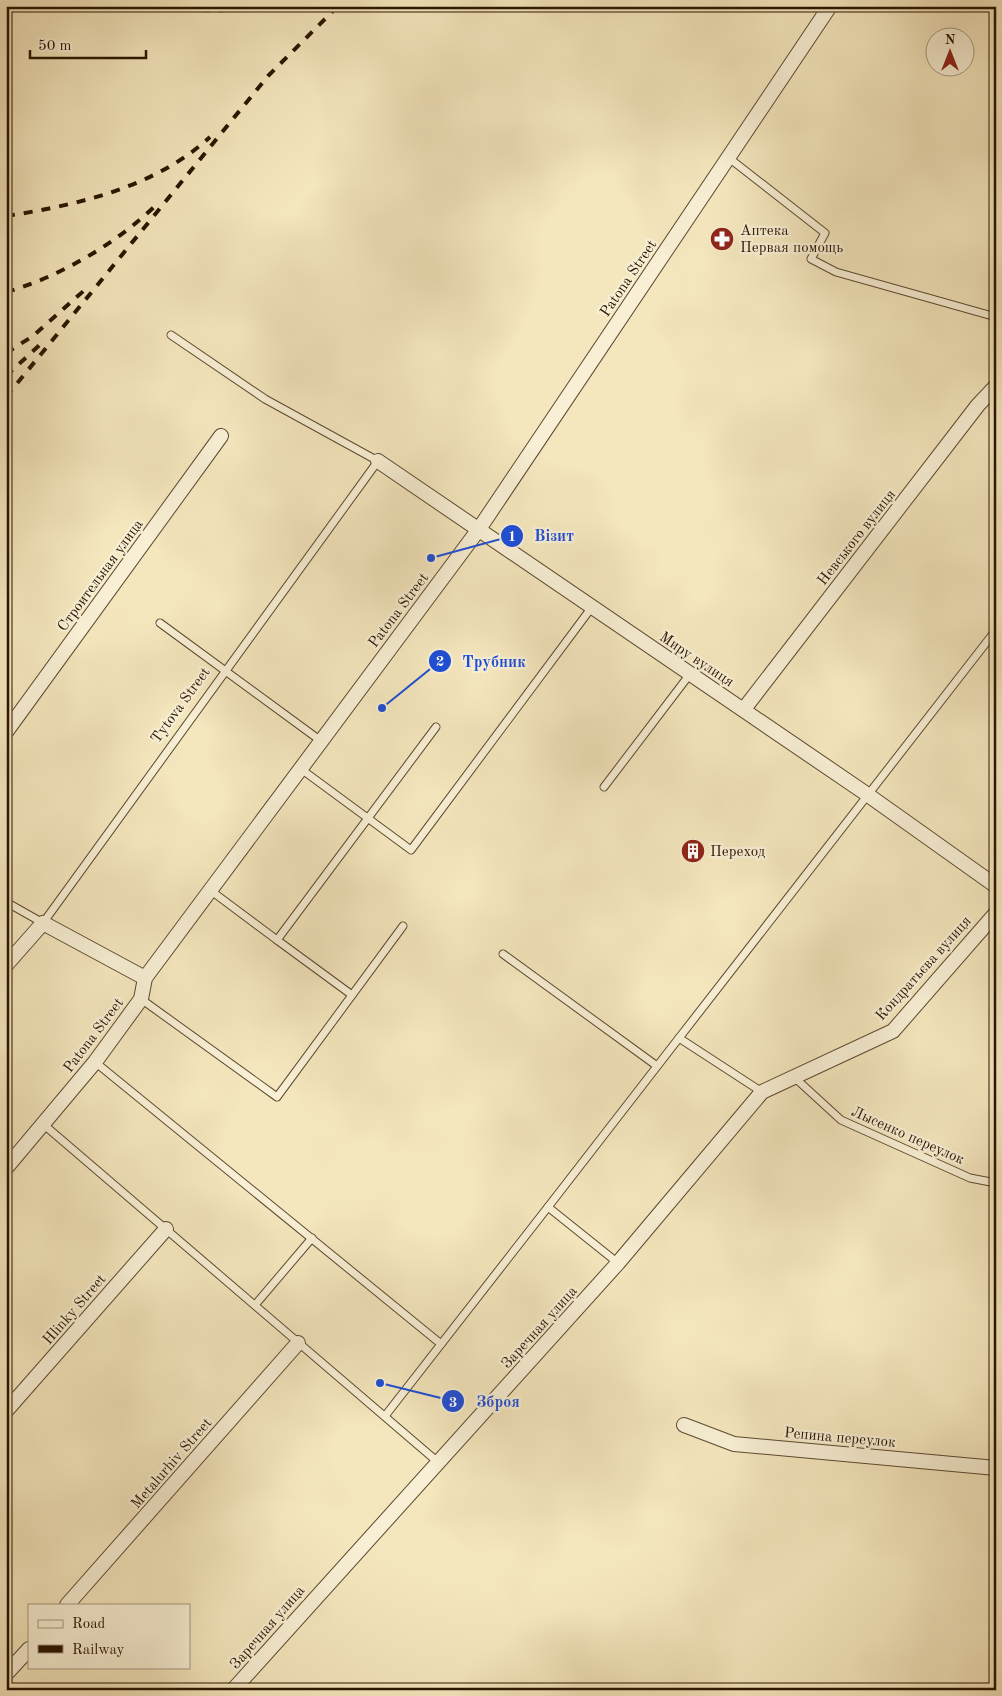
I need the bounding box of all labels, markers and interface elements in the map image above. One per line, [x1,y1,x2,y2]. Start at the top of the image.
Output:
scale bar [30,28,146,60]
north arrow [924,28,974,78]
text: N [945,33,956,47]
text: 50 m [38,39,72,54]
place label: Аптека Первая помощь [740,224,843,256]
pharmacy icon: Аптека Первая помощь [709,226,735,252]
street label: Patona Street [598,238,660,320]
street label: Невського вулиця [815,487,899,589]
street label: Строительная улица [56,517,147,635]
callout: Візит [499,520,584,551]
text: Візит [534,529,574,545]
text: 1 [508,530,516,545]
street label: Patona Street [366,571,432,651]
street label: Миру вулиця [656,630,736,691]
callout: Трубник [428,646,536,677]
text: 2 [436,655,444,670]
text: Трубник [462,655,526,671]
street label: Tytova Street [149,665,214,747]
building icon: Переход [680,838,706,864]
place label: Переход [710,845,766,860]
street label: Кондратьєва вулиця [873,914,975,1024]
street label: Patona Street [61,996,127,1076]
street label: Лысенко переулок [849,1105,967,1168]
street label: Hlinky Street [41,1272,110,1348]
street label: Заречная улица [499,1284,581,1372]
callout: Зброя [441,1386,529,1417]
text: Зброя [476,1395,520,1411]
text: 3 [449,1396,457,1411]
street label: Metalurhiv Street [129,1416,215,1512]
street label: Репина переулок [784,1426,897,1451]
street label: Заречная улица [228,1583,309,1673]
legend [28,1604,190,1668]
text: Road [72,1617,106,1632]
text: Railway [72,1643,125,1658]

